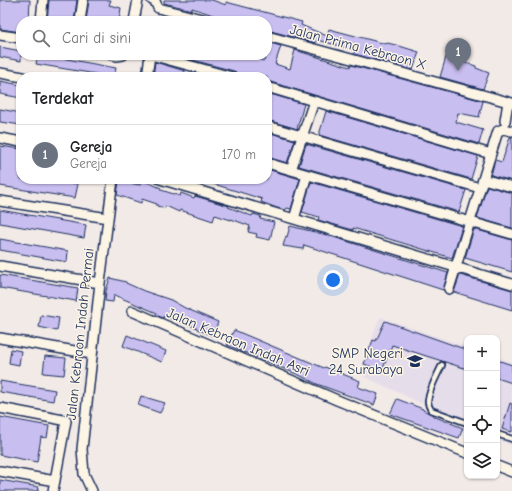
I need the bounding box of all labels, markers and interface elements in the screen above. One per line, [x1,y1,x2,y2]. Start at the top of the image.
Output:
search box [16,16,272,60]
street label: Jalan Prima Kebraon X [288,21,428,73]
icon: search [30,27,52,49]
text: Cari di sini [62,29,131,47]
pin: 1 [445,38,471,71]
text: Terdekat [32,89,94,108]
text: Gereja [70,138,112,156]
text: 1 [42,147,48,162]
text: 170 m [222,147,256,162]
text: Gereja [70,156,107,171]
street label: Jalan Kebraon Indah Permai [63,247,97,421]
your location [323,270,343,290]
street label: Jalan Kebraon Indah Asri [164,304,312,380]
map controls [464,335,500,479]
button: + [464,335,500,371]
place label: SMP Negeri 24 Surabaya [329,345,403,378]
school or university icon: SMP Negeri 24 Surabaya [406,352,424,370]
button: − [464,371,500,407]
button: locate [464,407,500,443]
button: layers [464,443,500,479]

